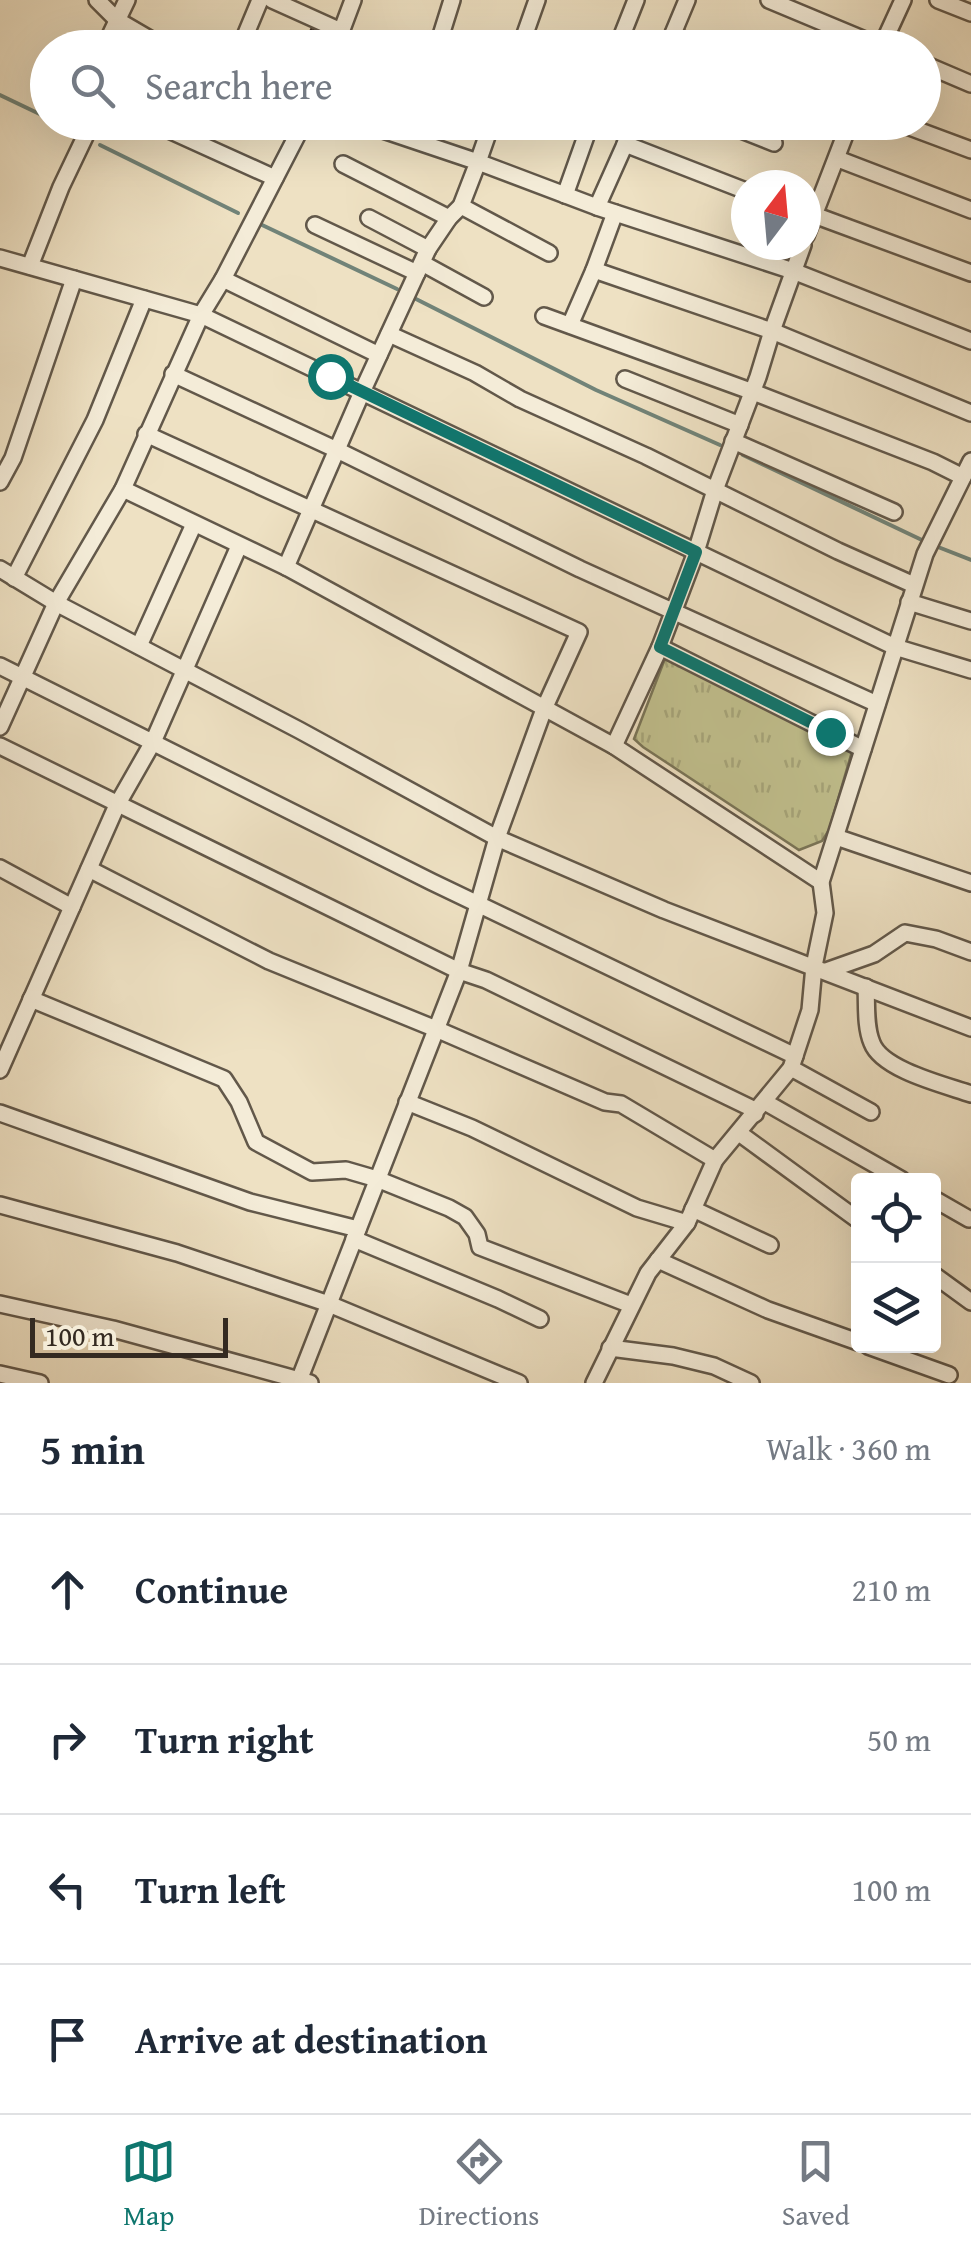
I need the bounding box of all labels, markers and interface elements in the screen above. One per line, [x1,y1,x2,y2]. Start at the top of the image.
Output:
search box [30,30,941,140]
text: Search here [145,57,333,113]
icon: search [65,58,120,113]
north arrow [731,170,821,260]
route start [308,354,354,400]
route end [808,710,854,756]
map controls [851,1173,941,1353]
button: locate [851,1173,941,1263]
button: layers [851,1263,941,1353]
scale bar [30,1313,228,1358]
text: 100 m [45,1315,114,1356]
text: 5 min [40,1418,145,1479]
text: Walk · 360 m [766,1425,931,1472]
text: Continue [135,1561,288,1617]
icon: ahead [40,1562,95,1617]
text: 210 m [852,1566,931,1613]
text: Turn right [135,1711,314,1767]
icon: right [40,1712,95,1767]
text: 50 m [867,1716,931,1763]
text: Turn left [135,1861,286,1917]
icon: left [40,1862,95,1917]
text: 100 m [852,1866,931,1913]
text: Arrive at destination [135,2011,488,2067]
icon: arrive [40,2012,95,2067]
tab: Map [121,2134,176,2235]
tab: Directions [419,2134,539,2235]
tab: Saved [782,2134,850,2235]

